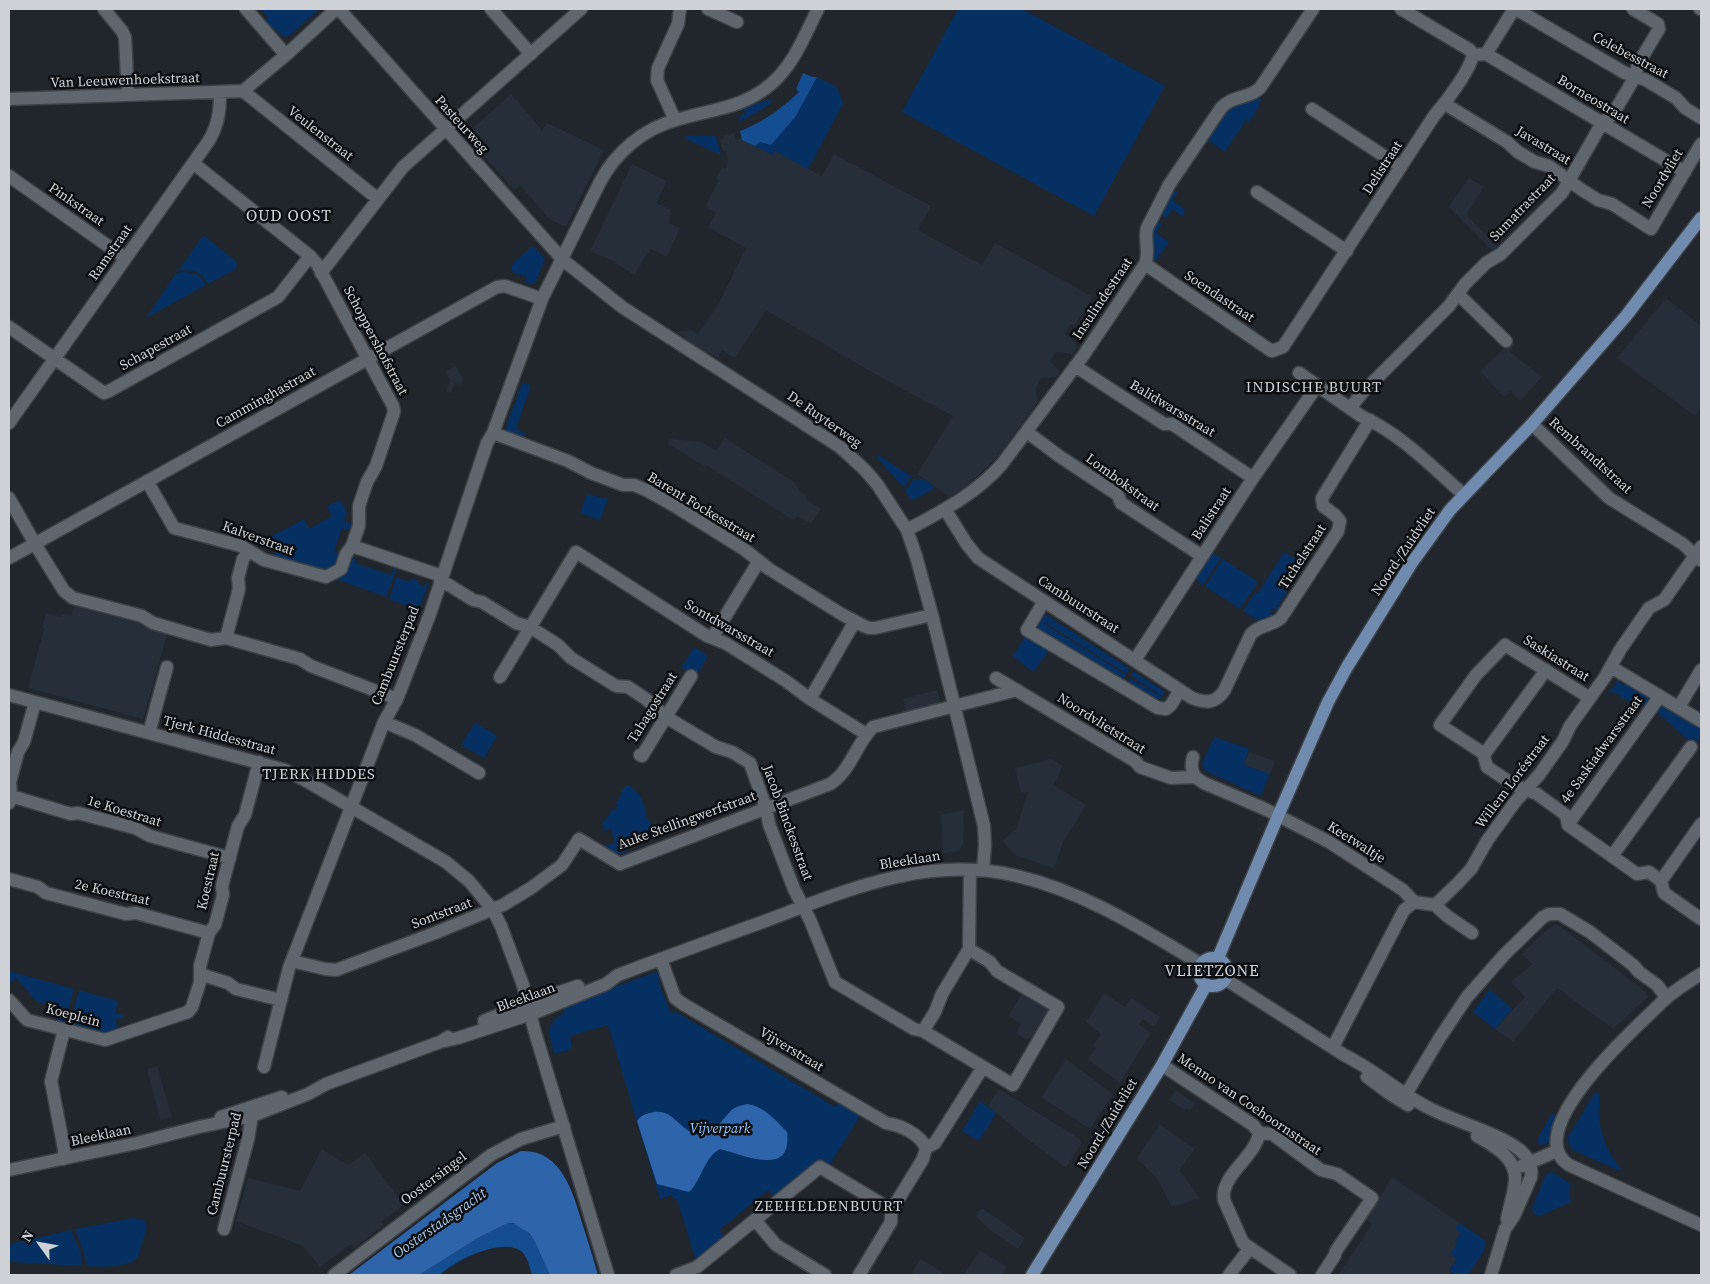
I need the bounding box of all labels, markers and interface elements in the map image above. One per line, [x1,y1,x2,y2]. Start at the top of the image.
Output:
street label: Celebesstraat [1589,29,1671,83]
street label: Van Leeuwenhoekstraat [50,70,200,92]
street label: Borneostraat [1554,72,1632,128]
street label: Pasteurweg [431,93,491,157]
street label: Veulenstraat [284,103,356,165]
street label: Javastraat [1513,123,1573,169]
street label: Delistraat [1359,138,1407,198]
street label: Noordvliet [1639,146,1687,212]
street label: Sumatrastraat [1487,171,1559,245]
street label: Pinkstraat [45,180,107,230]
district label: OUD OOST [245,207,333,227]
street label: Ramstraat [86,222,136,284]
street label: Insulindestraat [1069,255,1137,343]
street label: Soendastraat [1181,268,1257,326]
street label: Schoppershofstraat [339,284,411,398]
street label: Schapestraat [117,321,195,375]
street label: Camminghastraat [213,364,319,432]
street label: Balidwarsstraat [1126,377,1218,441]
district label: INDISCHE BUURT [1244,379,1384,397]
street label: De Ruyterweg [784,388,864,452]
street label: Rembrandtstraat [1545,414,1635,498]
street label: Lombokstraat [1082,451,1162,515]
street label: Barent Fockesstraat [644,469,758,547]
street label: Balistraat [1189,484,1235,544]
street label: Noord-/Zuidvliet [1368,505,1440,599]
street label: Kalverstraat [220,518,296,560]
street label: Tichelstraat [1276,521,1330,593]
street label: Cambuurstraat [1034,572,1122,638]
street label: Sontdwarsstraat [681,597,777,661]
street label: Cambuursterpad [368,604,424,708]
street label: Saskiastraat [1520,632,1592,686]
street label: Tabagostraat [625,670,681,746]
street label: Noordvlietstraat [1054,690,1148,758]
street label: 4e Saskiadwarsstraat [1557,693,1647,807]
street label: Tjerk Hiddesstraat [161,713,277,759]
street label: Willem Loréstraat [1472,732,1554,832]
street label: Jacob Binckesstraat [758,763,816,883]
district label: TJERK HIDDES [261,766,377,784]
street label: Auke Stellingwerfstraat [616,788,758,854]
street label: 1e Koestraat [85,793,163,831]
street label: Keetwaltje [1324,819,1388,867]
street label: Bleeklaan [878,848,942,874]
street label: Koestraat [194,850,224,912]
street label: 2e Koestraat [73,876,151,910]
street label: Sontstraat [410,895,474,933]
district label: VLIETZONE [1163,962,1261,982]
street label: Bleeklaan [494,980,558,1016]
street label: Koeplein [44,1001,102,1031]
street label: Vijverstraat [756,1024,826,1076]
street label: Menno van Coehoornstraat [1174,1051,1324,1159]
street label: Noord-/Zuidvliet [1074,1076,1142,1172]
street label: Cambuursterpad [204,1111,246,1217]
street label: Bleeklaan [69,1121,133,1151]
park label: Vijverpark [690,1121,750,1137]
street label: Oostersingel [398,1149,470,1209]
water label: Oosterstadsgracht [390,1185,490,1263]
district label: ZEEHELDENBUURT [753,1198,905,1216]
north arrow [15,1219,65,1269]
text: N [16,1226,38,1246]

